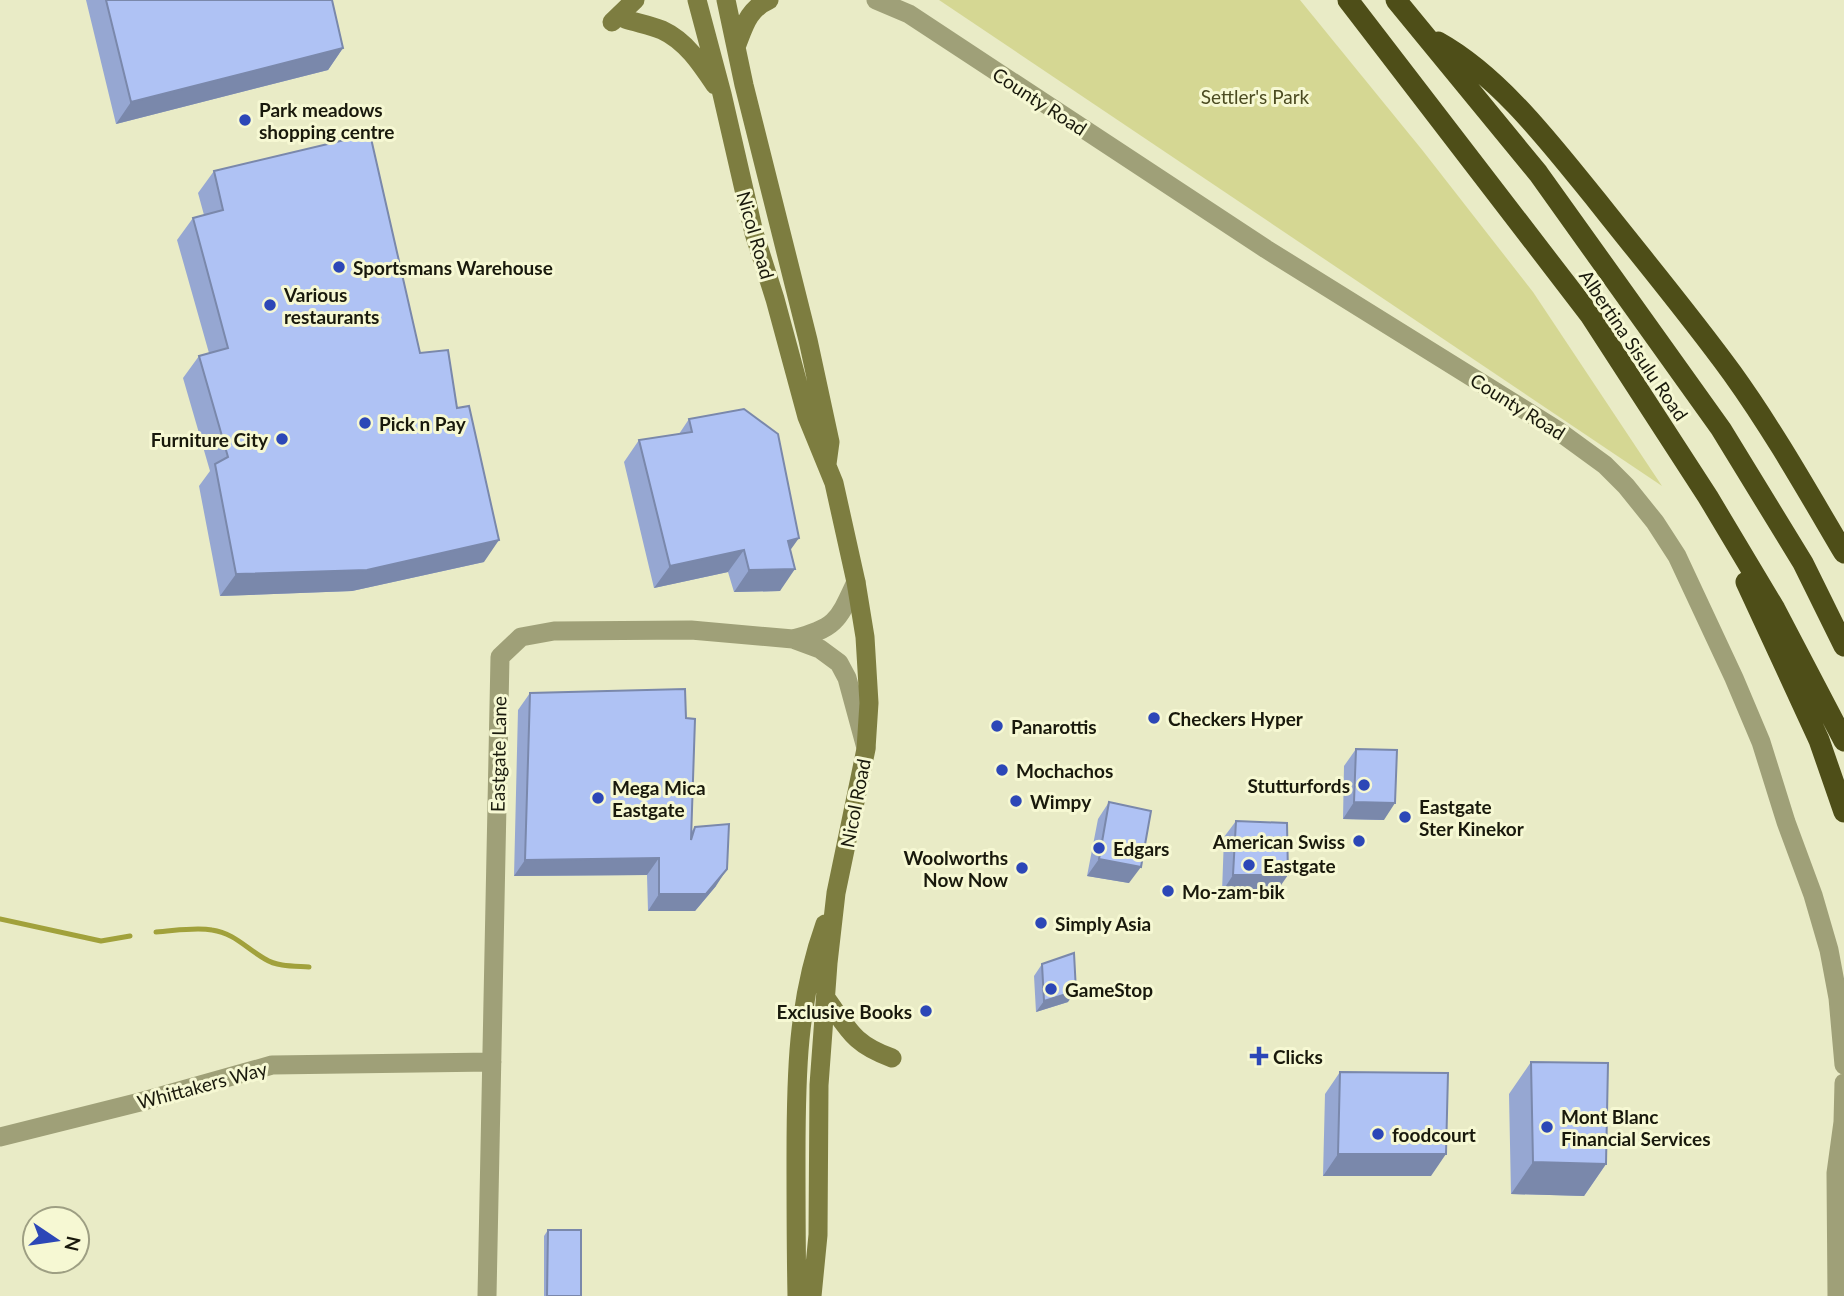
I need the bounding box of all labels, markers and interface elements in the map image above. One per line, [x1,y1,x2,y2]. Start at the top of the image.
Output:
street label: County Road [989,62,1091,140]
park label: Settler's Park [1201,85,1310,108]
place label: Park meadows shopping centre [259,98,395,143]
marker: Park meadows shopping centre [237,112,253,128]
street label: Nicol Road [733,189,779,281]
place label: Sportsmans Warehouse [353,256,553,279]
marker: Sportsmans Warehouse [331,259,347,275]
street label: Albertina Sisulu Road [1575,265,1693,425]
place label: Various restaurants [283,283,379,328]
marker: Various restaurants [262,297,278,313]
street label: County Road [1466,368,1570,444]
place label: Pick n Pay [379,412,467,435]
marker: Pick n Pay [357,415,373,431]
place label: Furniture City [151,428,269,451]
marker: Furniture City [274,431,290,447]
street label: Eastgate Lane [485,696,511,812]
place label: Checkers Hyper [1168,707,1304,730]
marker: Checkers Hyper [1146,710,1162,726]
place label: Panarottis [1011,715,1097,738]
marker: Panarottis [989,718,1005,734]
street label: Nicol Road [835,757,875,849]
place label: Mochachos [1016,759,1113,782]
marker: Mochachos [994,762,1010,778]
place label: Stutturfords [1248,774,1350,797]
place label: Mega Mica Eastgate [612,776,706,821]
marker: Stutturfords [1356,777,1372,793]
marker: Mega Mica Eastgate [590,790,606,806]
place label: Wimpy [1030,790,1092,813]
marker: Wimpy [1008,793,1024,809]
place label: Eastgate Ster Kinekor [1419,795,1525,840]
marker: Eastgate Ster Kinekor [1397,809,1413,825]
place label: American Swiss [1212,830,1345,853]
marker: American Swiss [1351,833,1367,849]
place label: Edgars [1113,837,1169,860]
marker: Edgars [1091,840,1107,856]
place label: Woolworths Now Now [903,846,1009,891]
place label: Eastgate [1263,854,1336,877]
marker: Eastgate [1241,857,1257,873]
marker: Woolworths Now Now [1014,860,1030,876]
place label: Mo-zam-bik [1182,880,1286,903]
marker: Mo-zam-bik [1160,883,1176,899]
place label: Simply Asia [1055,912,1151,935]
marker: Simply Asia [1033,915,1049,931]
place label: GameStop [1065,978,1153,1001]
marker: GameStop [1043,981,1059,997]
place label: Exclusive Books [777,1000,912,1023]
marker: Exclusive Books [918,1003,934,1019]
place label: Clicks [1273,1045,1323,1068]
marker: Clicks [1251,1048,1267,1064]
street label: Whittakers Way [134,1057,270,1113]
place label: Mont Blanc Financial Services [1561,1105,1711,1150]
marker: Mont Blanc Financial Services [1539,1119,1555,1135]
place label: foodcourt [1392,1123,1476,1146]
marker: foodcourt [1370,1126,1386,1142]
north arrow [21,1205,91,1275]
text: N [60,1234,86,1254]

